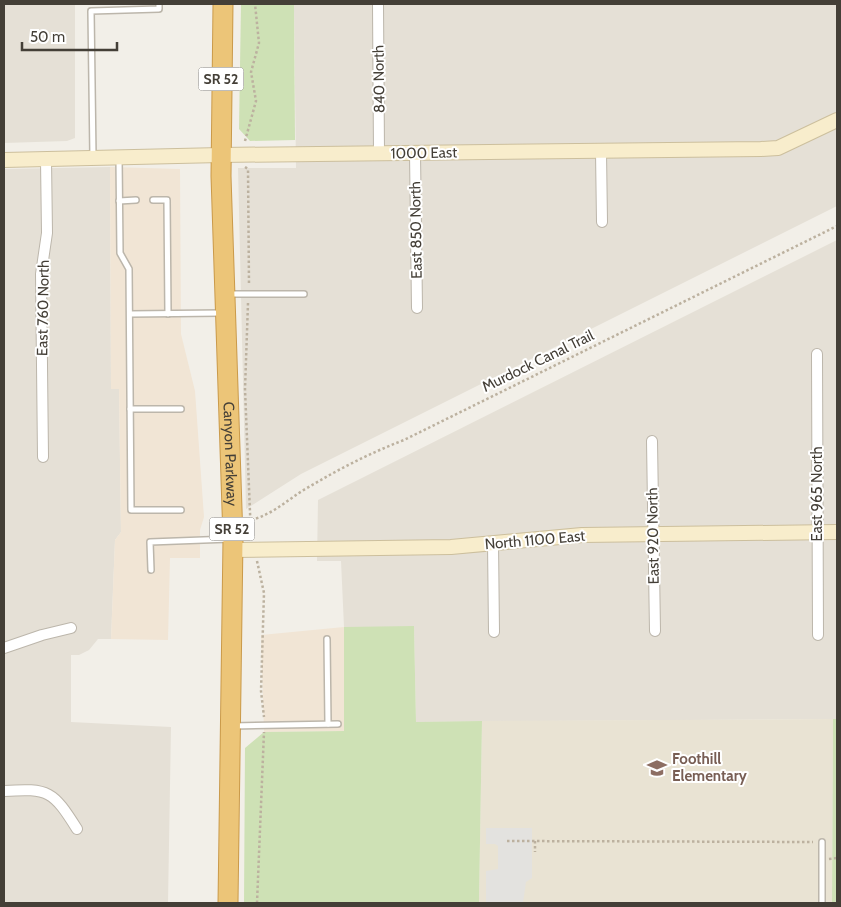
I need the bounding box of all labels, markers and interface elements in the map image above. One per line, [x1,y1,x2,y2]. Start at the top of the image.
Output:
scale bar [22,20,118,52]
text: 50 m [30,28,65,46]
street label: 840 North [369,45,389,113]
road number: SR 52 [198,68,244,90]
street label: 1000 East [391,143,457,163]
street label: East 850 North [406,181,426,279]
street label: East 760 North [33,260,53,356]
street label: Murdock Canal Trail [479,326,597,396]
street label: Canyon Parkway [219,401,241,507]
street label: East 965 North [808,446,826,542]
street label: East 920 North [643,487,663,585]
road number: SR 52 [210,518,254,540]
street label: North 1100 East [484,527,586,553]
place label: Foothill Elementary [672,750,748,785]
school or university icon: Foothill Elementary [646,757,668,779]

